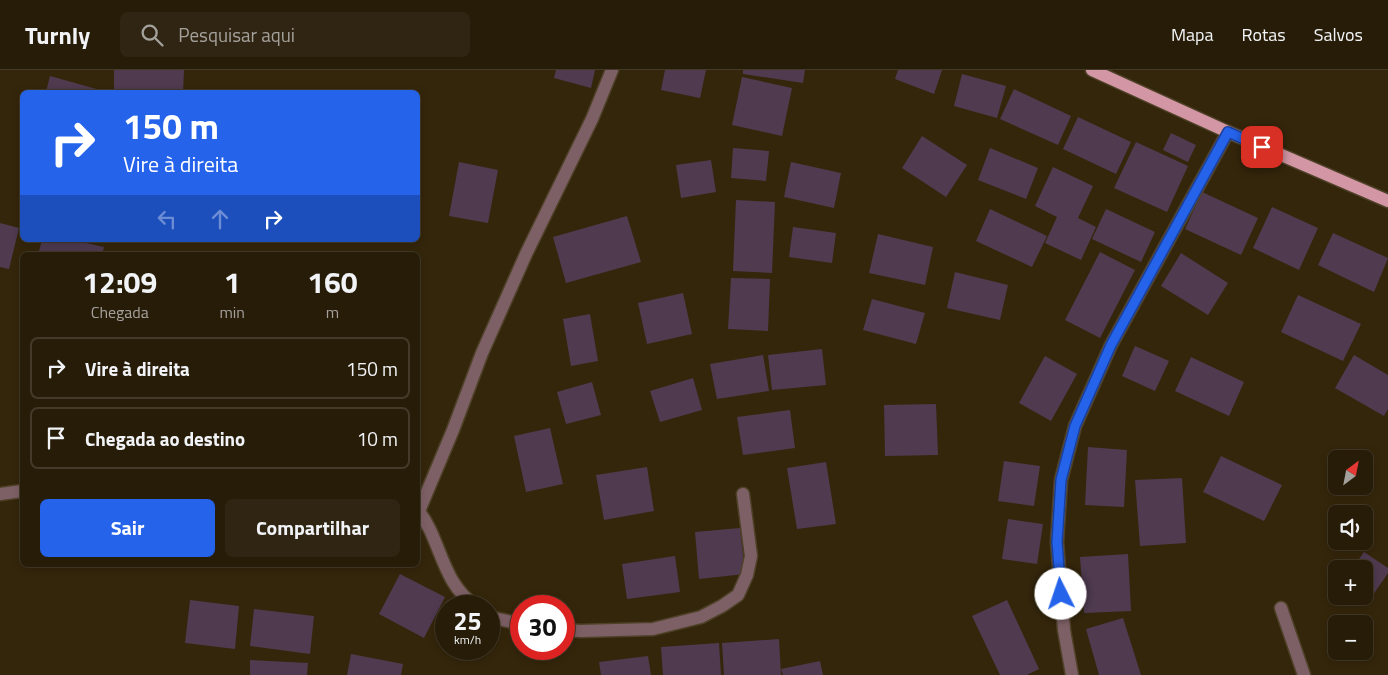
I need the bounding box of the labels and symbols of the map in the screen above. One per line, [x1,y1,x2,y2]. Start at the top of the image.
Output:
pin [1241,126,1283,168]
north arrow [1328,450,1372,495]
position arrow [1034,567,1086,619]
speed limit sign: 30 [510,595,575,660]

